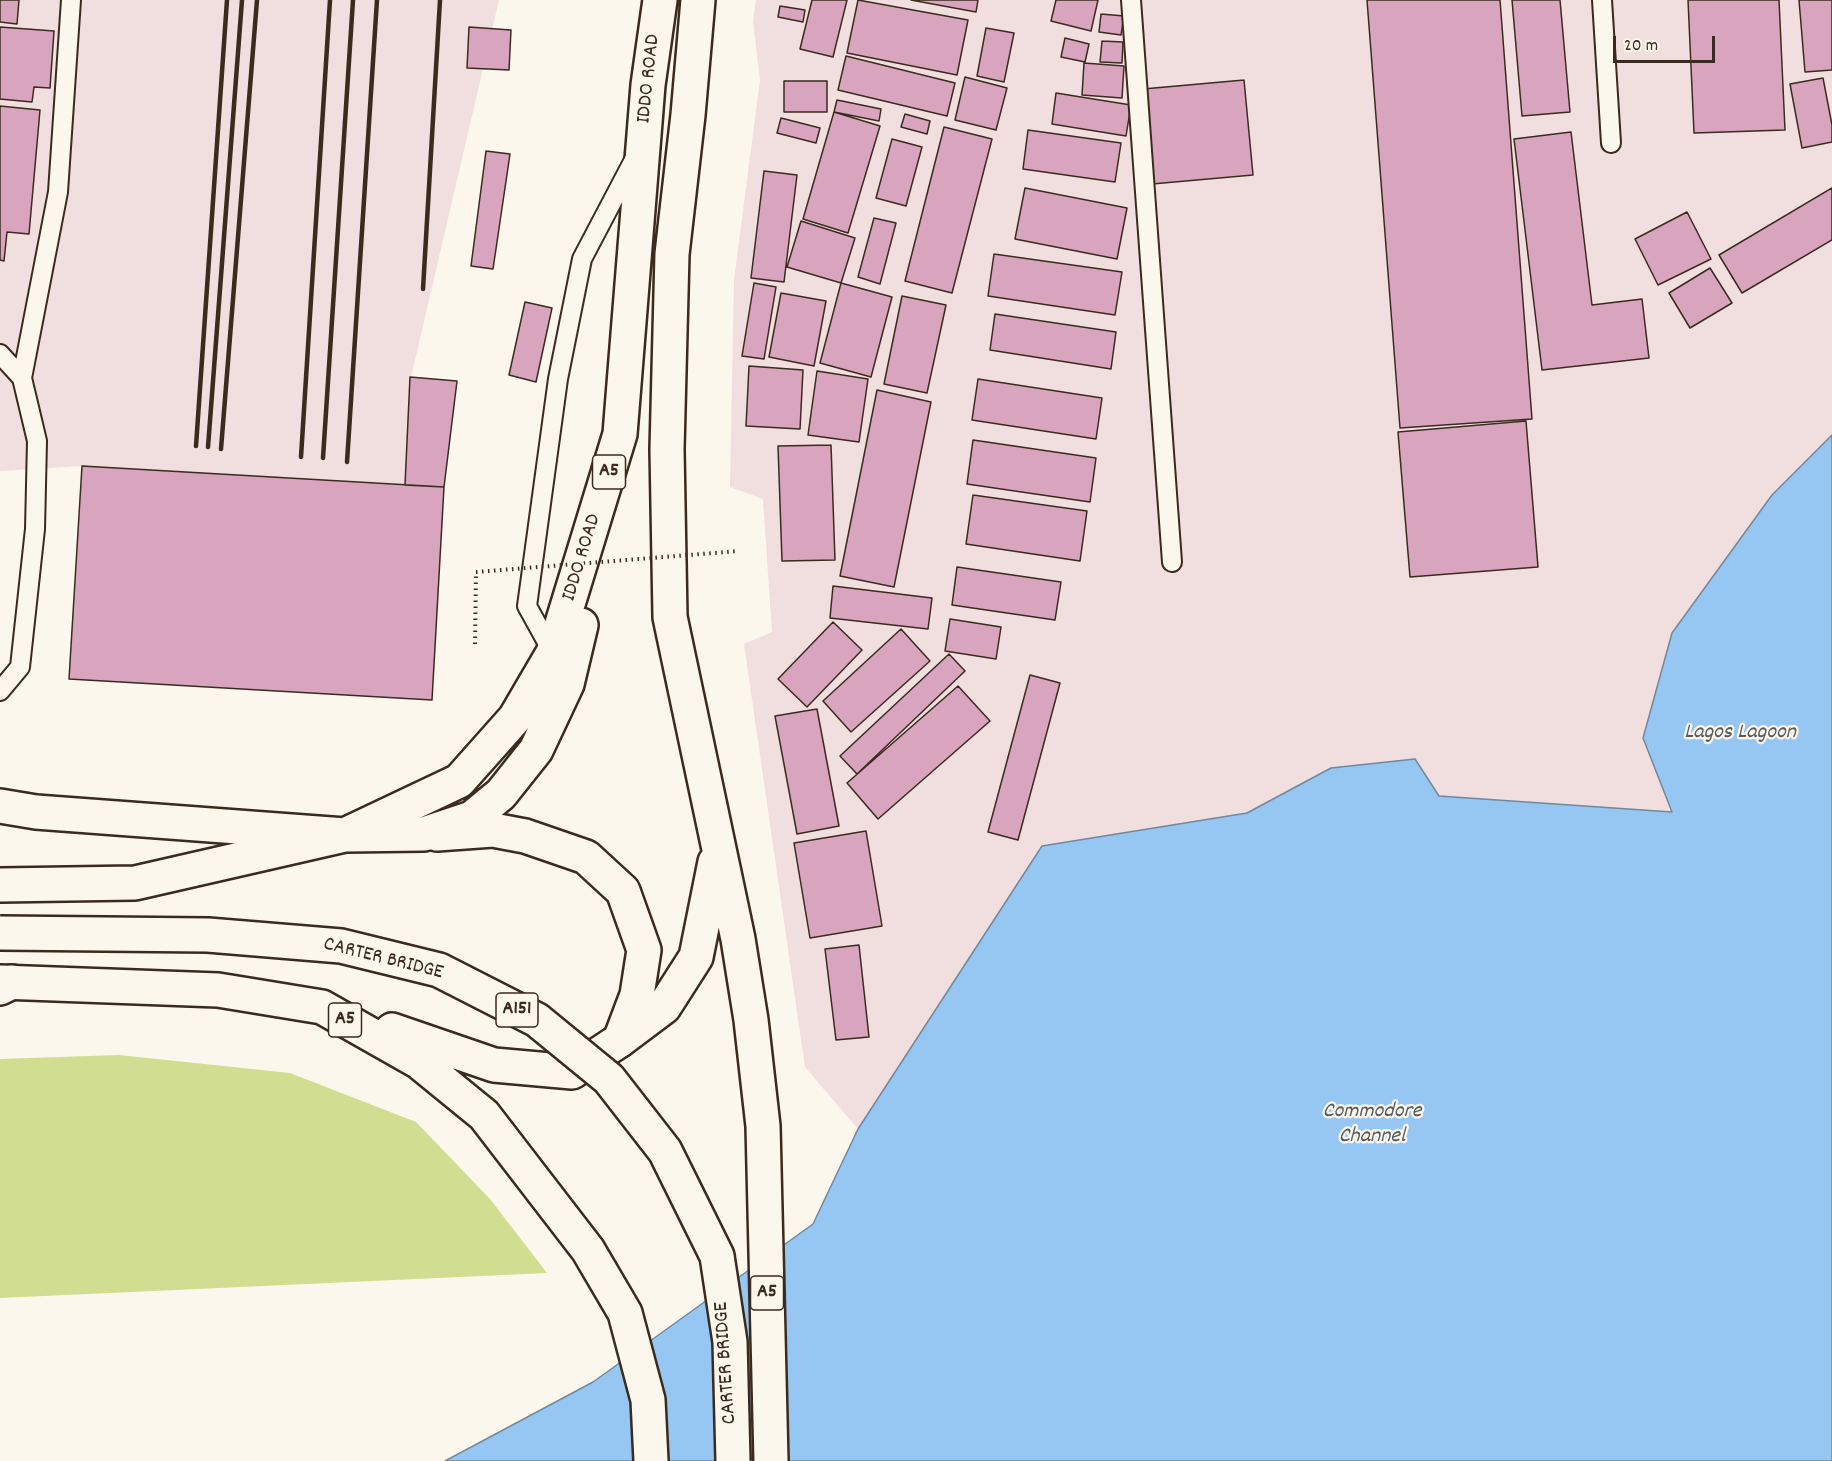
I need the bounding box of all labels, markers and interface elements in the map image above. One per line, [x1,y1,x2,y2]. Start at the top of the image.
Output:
scale bar [1616,24,1718,62]
street label: IDDO ROAD [633,33,667,125]
text: 20 m [1624,34,1658,59]
road number: A5 [592,455,626,489]
street label: IDDO ROAD [558,511,608,605]
water label: Lagos Lagoon [1684,721,1796,747]
street label: CARTER BRIDGE [320,933,446,987]
road number: A151 [496,993,538,1027]
road number: A5 [328,1003,362,1037]
water label: Commodore Channel [1323,1100,1421,1152]
road number: A5 [750,1276,783,1310]
street label: CARTER BRIDGE [710,1301,744,1425]

